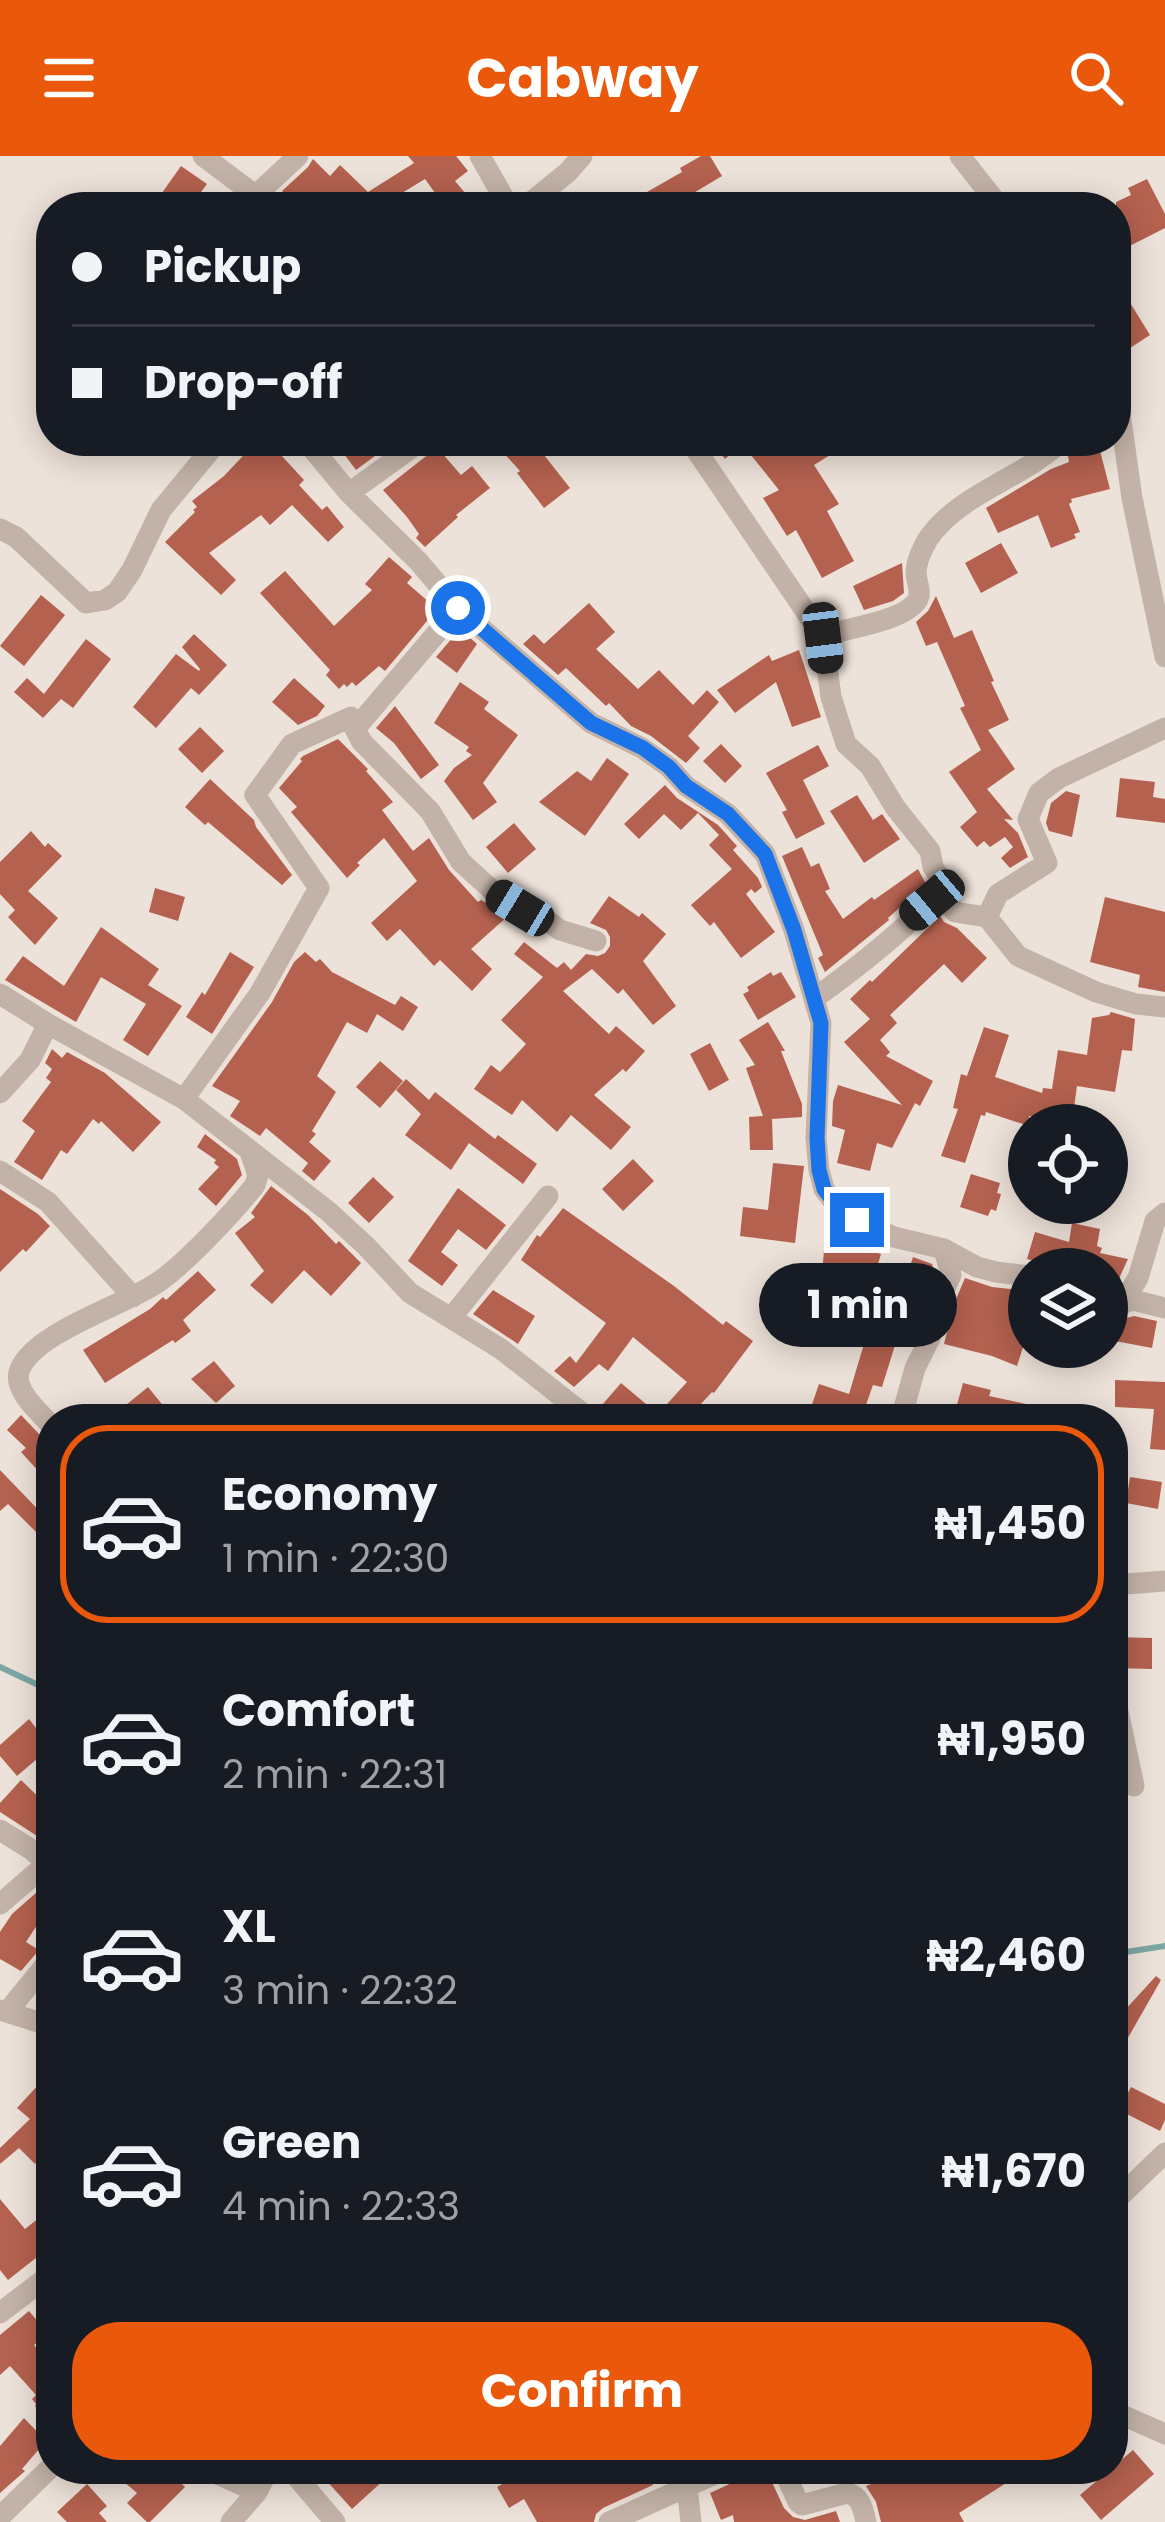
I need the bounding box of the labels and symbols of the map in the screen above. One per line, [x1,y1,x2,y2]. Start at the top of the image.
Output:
route start [431,581,485,635]
car [801,600,845,676]
car [893,863,971,937]
car [480,874,560,942]
route end [830,1193,884,1247]
callout: 1 min [758,1262,956,1346]

